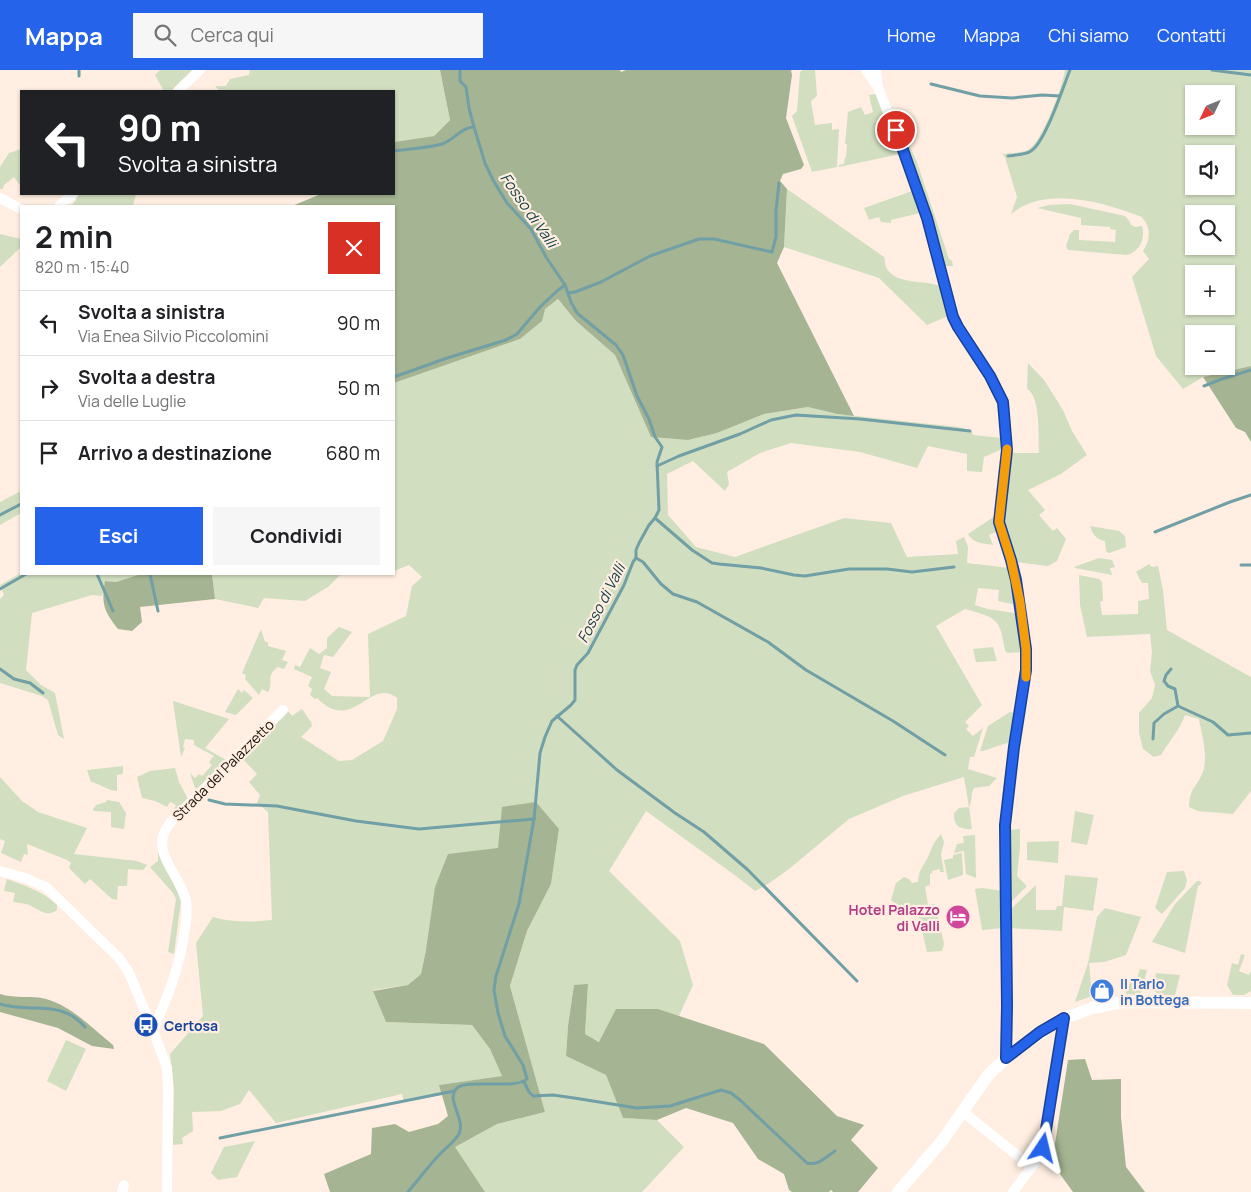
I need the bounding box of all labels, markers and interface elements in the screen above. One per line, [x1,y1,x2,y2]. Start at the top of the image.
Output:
search box [133,13,483,58]
text: Mappa [25,19,103,52]
icon: search [151,21,179,49]
text: Cerca qui [191,22,274,48]
text: Home [887,23,936,47]
text: Mappa [964,23,1020,47]
text: Chi siamo [1048,23,1129,47]
text: Contatti [1157,23,1226,47]
north arrow [1185,85,1235,135]
map controls [1185,85,1235,375]
text: 90 m [118,104,201,152]
pin [875,109,917,151]
icon: left [35,110,100,175]
icon: arrive [882,116,910,144]
button: sound [1185,145,1235,195]
text: Svolta a sinistra [118,149,277,179]
water label: Fosso di Valli [496,169,564,253]
button: search [1185,205,1235,255]
text: 2 min [35,216,113,257]
button: close [328,222,380,274]
text: 820 m · 15:40 [35,256,129,278]
button: + [1185,265,1235,315]
text: Svolta a sinistra [78,299,225,325]
icon: left [35,309,63,337]
text: 90 m [337,310,380,336]
text: Via Enea Silvio Piccolomini [78,325,269,347]
button: − [1185,325,1235,375]
text: Svolta a destra [78,364,215,390]
icon: right [35,374,63,402]
text: 50 m [338,375,380,401]
text: Via delle Luglie [78,390,186,412]
icon: arrive [35,439,63,467]
text: Arrivo a destinazione [78,440,272,466]
text: 680 m [326,440,380,466]
button: Esci [35,507,203,565]
button: Condividi [213,507,380,565]
water label: Fosso di Valli [572,558,631,646]
street label: Strada del Palazzetto [168,715,278,825]
place label: Hotel Palazzo di Valli [849,900,940,935]
hotel icon: Hotel Palazzo di Valli [945,904,971,930]
place label: Il Tarlo in Bottega [1120,974,1189,1009]
shop icon: Il Tarlo in Bottega [1089,978,1115,1004]
bus stop icon: Certosa [133,1012,159,1038]
place label: Certosa [164,1016,218,1035]
position arrow [1016,1121,1068,1173]

